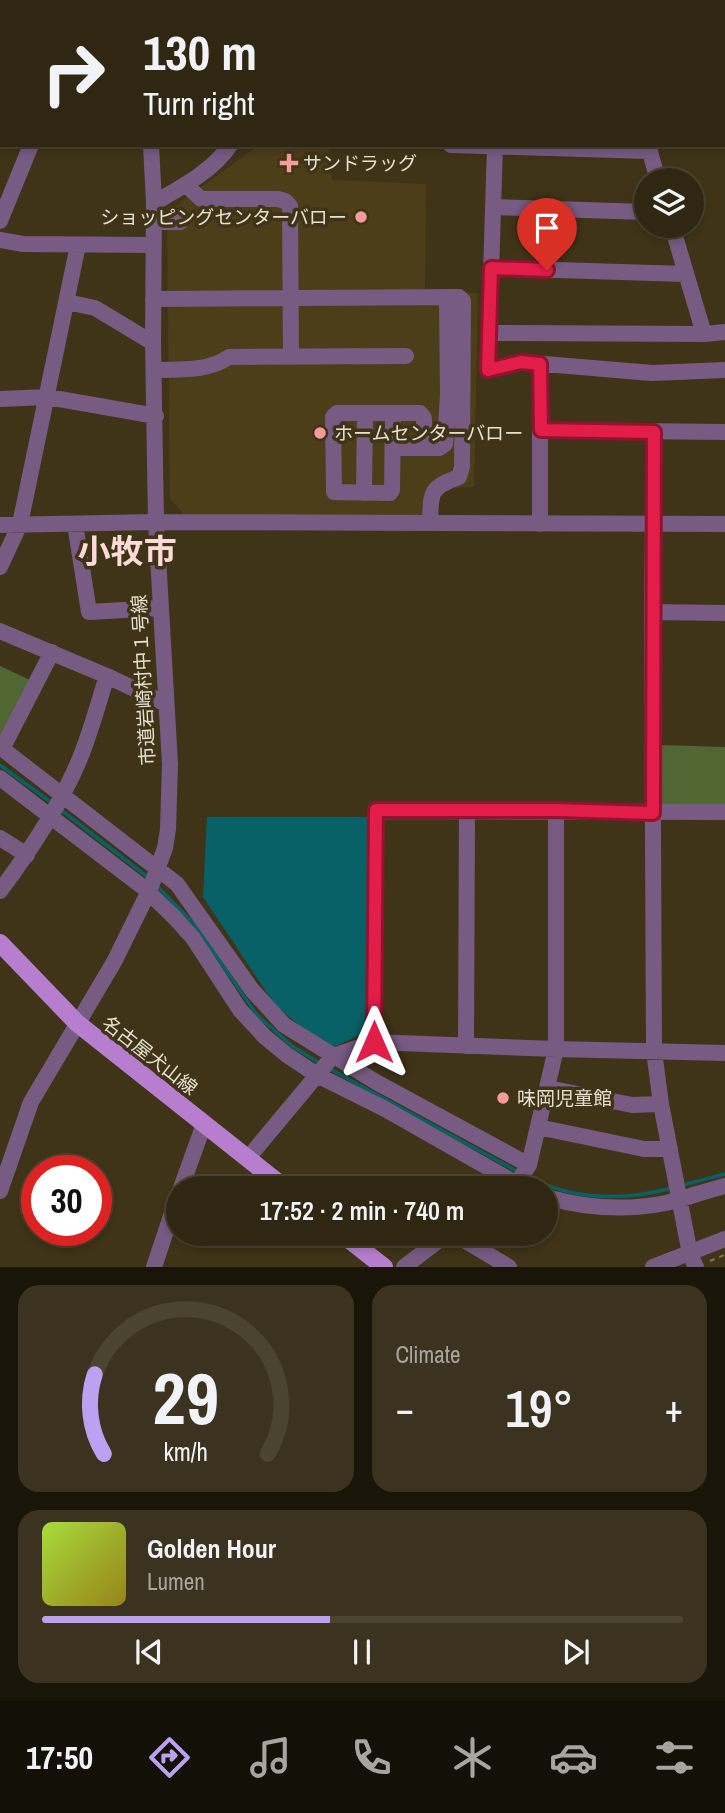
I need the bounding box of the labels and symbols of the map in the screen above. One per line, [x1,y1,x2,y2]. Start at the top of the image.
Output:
place label: サンドラッグ [303,150,417,176]
marker: サンドラッグ [281,155,297,171]
pin [517,198,577,270]
place label: ショッピングセンターバロー [100,204,347,230]
marker: ショッピングセンターバロー [353,209,369,225]
place label: ホームセンターバロー [334,420,523,446]
marker: ホームセンターバロー [312,425,328,441]
district label: 小牧市 [78,529,177,573]
street label: 市道岩崎村中１号線 [126,594,160,766]
position arrow [337,1005,411,1079]
street label: 名古屋犬山線 [97,1010,203,1100]
place label: 味岡児童館 [517,1085,612,1111]
marker: 味岡児童館 [495,1090,511,1106]
speed limit sign: 30 [21,1155,112,1246]

